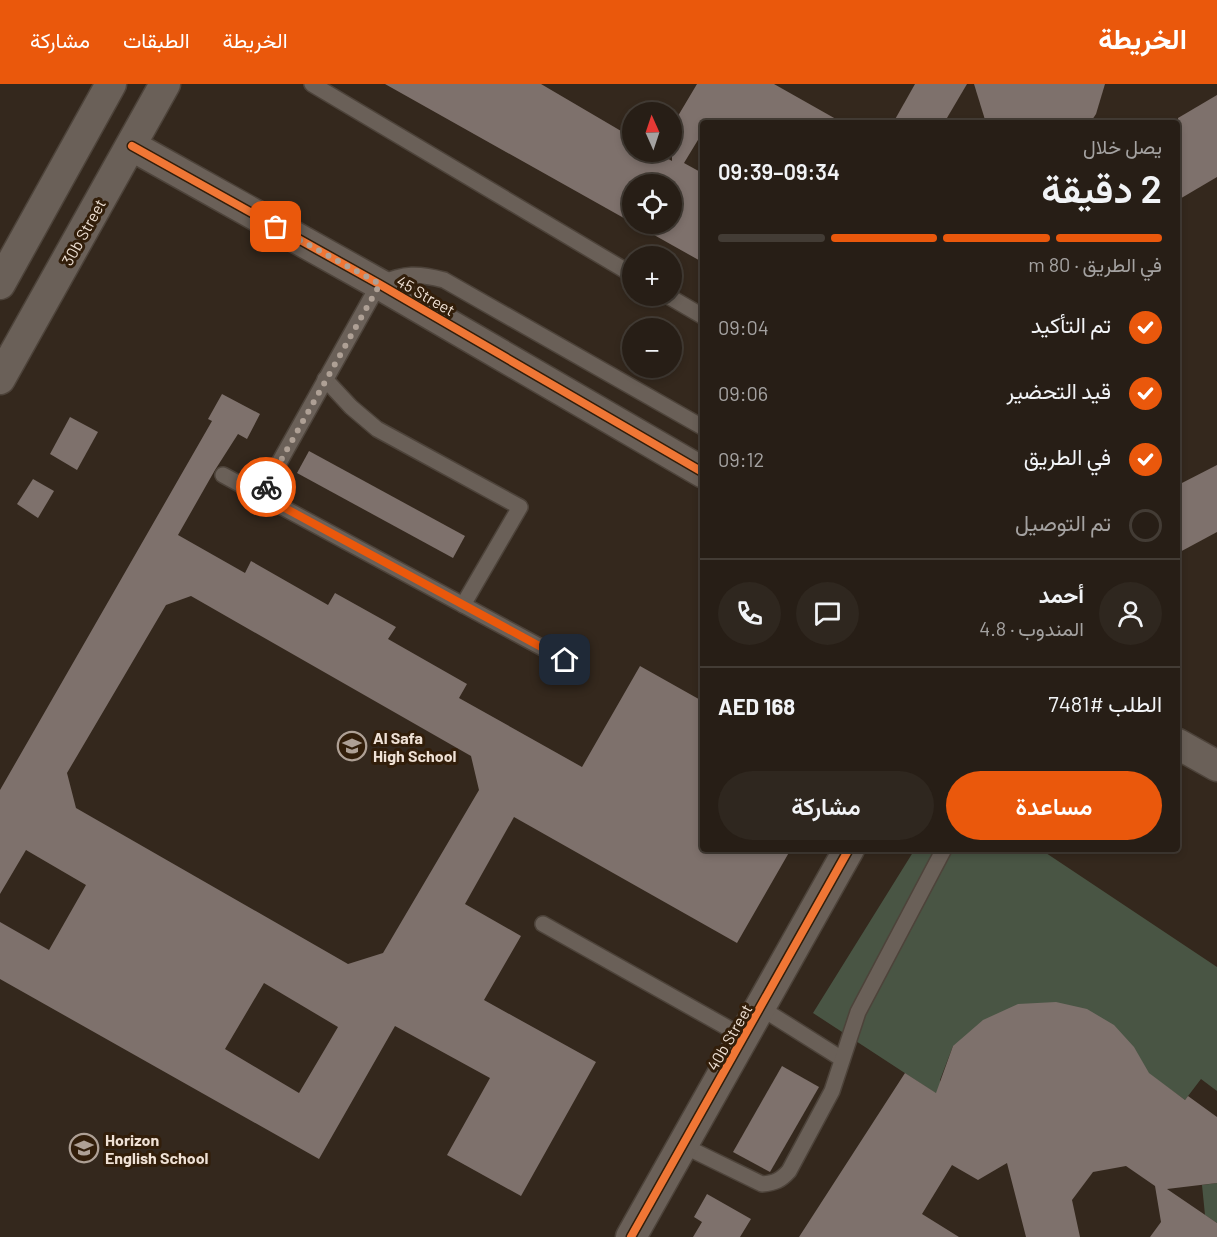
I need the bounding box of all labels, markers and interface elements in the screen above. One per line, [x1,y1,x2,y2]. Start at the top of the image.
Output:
text: الخريطة [1098,21,1187,55]
text: مشاركة [30,27,90,52]
text: الطبقات [123,27,190,52]
text: الخريطة [223,27,288,52]
north arrow [622,102,682,162]
map controls [622,102,682,378]
text: يصل خلال [1083,134,1162,158]
text: 09:34–09:39 [718,158,840,184]
text: 2 دقيقة [1041,164,1162,211]
button: locate [622,174,682,234]
street label: 30b Street [57,196,109,268]
pin [250,201,301,252]
icon: bag [259,210,292,243]
button: + [622,246,682,306]
text: في الطريق · 80 m [1028,252,1162,276]
street label: 45 Street [394,271,458,319]
text: تم التأكيد [1031,311,1111,337]
icon: check [1129,311,1162,344]
text: 09:04 [718,315,769,339]
button: − [622,318,682,378]
text: قيد التحضير [1006,377,1111,403]
icon: check [1129,377,1162,410]
text: 09:06 [718,381,768,405]
text: في الطريق [1024,443,1111,469]
icon: check [1129,443,1162,476]
text: 09:12 [718,447,764,471]
courier [236,457,296,517]
icon: bike [250,471,283,504]
text: تم التوصيل [1015,509,1111,535]
text: أحمد [1039,581,1084,607]
button: phone [718,582,781,645]
button: chat [796,582,859,645]
button: person [1099,582,1162,645]
text: المندوب · 4.8 [979,616,1084,640]
pin [539,634,590,685]
icon: home [548,643,581,676]
text: الطلب #7481 [1048,690,1162,716]
text: AED 168 [718,693,795,719]
place label: Al Safa High School [373,728,457,765]
school or university icon: Al Safa High School [336,730,368,762]
button: مشاركة [718,771,934,840]
button: مساعدة [946,771,1162,840]
street label: 40b Street [702,1000,756,1074]
place label: Horizon English School [105,1130,209,1167]
school or university icon: Horizon English School [68,1132,100,1164]

